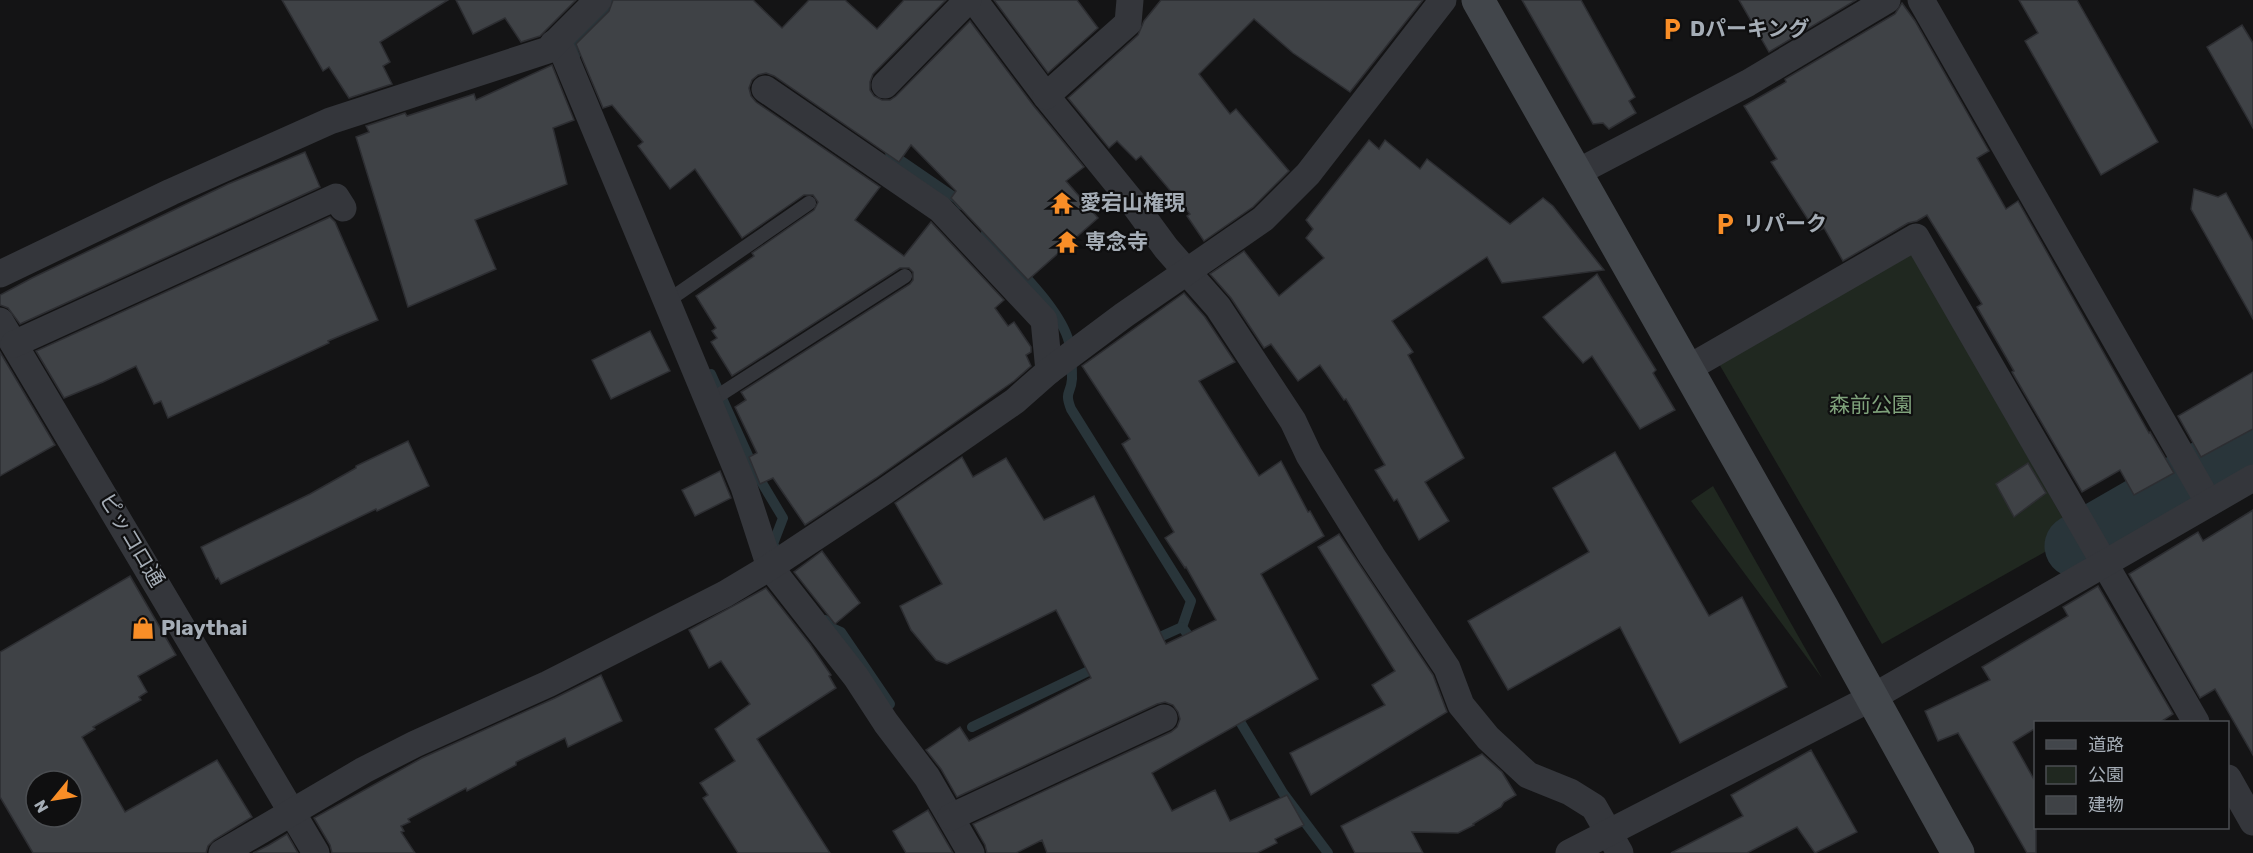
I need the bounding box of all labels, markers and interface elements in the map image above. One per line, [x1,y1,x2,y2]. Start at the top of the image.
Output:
parking icon: Dパーキング [1659,16,1685,42]
place label: Dパーキング [1690,16,1809,41]
temple icon: 愛宕山権現 [1049,190,1075,216]
place label: 愛宕山権現 [1080,190,1185,215]
parking icon: リパーク [1712,211,1738,237]
place label: リパーク [1743,211,1827,236]
temple icon: 専念寺 [1054,229,1080,255]
place label: 専念寺 [1085,229,1148,254]
park label: 森前公園 [1829,392,1913,417]
street label: ピッコロ通 [95,488,170,591]
shop icon: Playthai [130,615,156,641]
place label: Playthai [161,615,248,640]
legend [2034,721,2229,829]
text: 道路 [2088,734,2124,756]
text: 公園 [2088,764,2124,786]
north arrow [24,769,84,829]
text: 建物 [2088,794,2124,816]
text: N [30,797,53,816]

